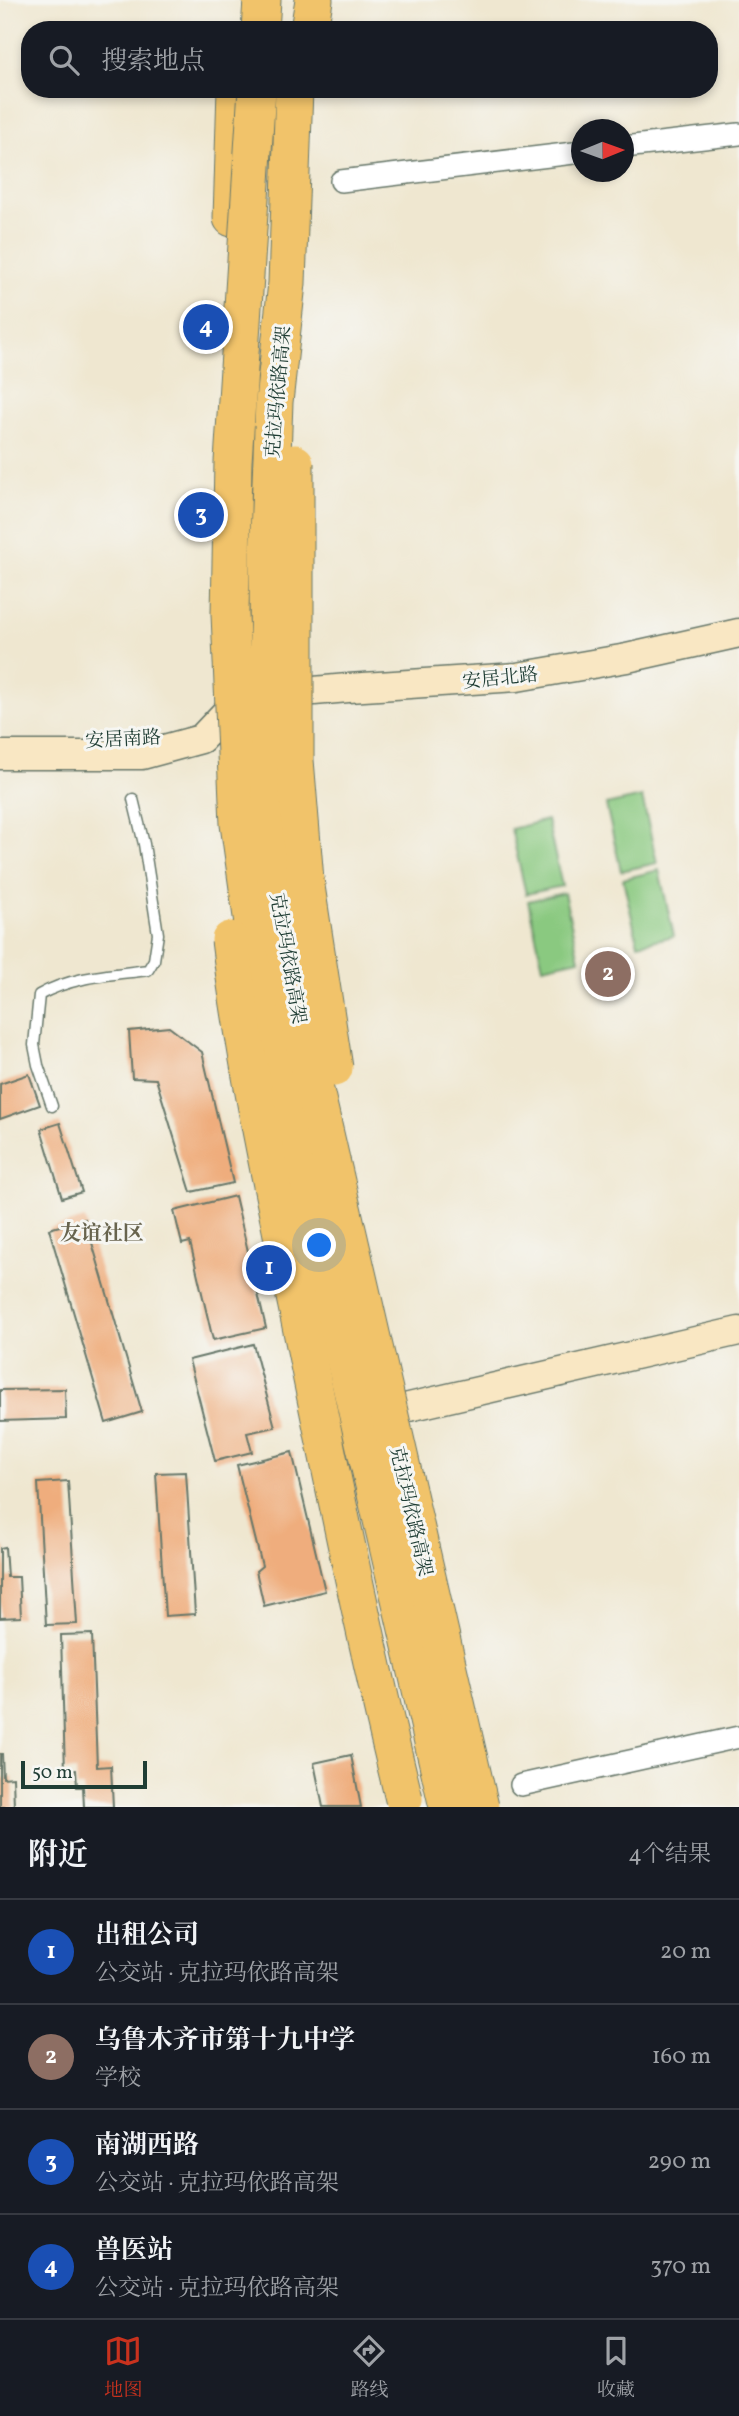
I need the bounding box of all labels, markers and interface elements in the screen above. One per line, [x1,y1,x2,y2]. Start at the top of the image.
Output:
search box [21,21,718,98]
icon: search [45,41,83,79]
text: 搜索地点 [101,44,205,80]
north arrow [571,119,634,182]
pin: 4 [183,301,229,353]
street label: 克拉玛依路高架 [260,325,298,460]
pin: 3 [178,489,224,541]
street label: 安居北路 [461,662,539,696]
street label: 安居南路 [84,725,162,755]
street label: 克拉玛依路高架 [263,891,311,1026]
pin: 2 [585,948,631,1000]
district label: 友谊社区 [60,1220,144,1249]
your location [302,1228,336,1262]
pin: 1 [246,1242,292,1294]
street label: 克拉玛依路高架 [382,1444,438,1579]
scale bar [21,1758,147,1790]
text: 50 m [32,1760,73,1786]
text: 附近 [28,1835,88,1877]
text: 4个结果 [628,1839,711,1871]
text: 出租公司 [95,1918,199,1954]
text: 1 [46,1936,56,1968]
text: 20 m [660,1936,711,1968]
text: 公交站 · 克拉玛依路高架 [95,1958,339,1990]
text: 乌鲁木齐市第十九中学 [95,2023,355,2059]
text: 2 [45,2041,57,2073]
text: 160 m [652,2041,711,2073]
text: 学校 [95,2063,141,2095]
text: 南湖西路 [95,2128,199,2164]
text: 3 [45,2146,57,2178]
text: 290 m [648,2146,711,2178]
text: 公交站 · 克拉玛依路高架 [95,2168,339,2200]
text: 兽医站 [95,2233,173,2269]
text: 4 [44,2251,58,2283]
text: 370 m [650,2251,711,2283]
text: 公交站 · 克拉玛依路高架 [95,2273,339,2305]
tab: 地图 [104,2332,142,2404]
tab: 路线 [350,2332,389,2404]
tab: 收藏 [597,2332,635,2404]

